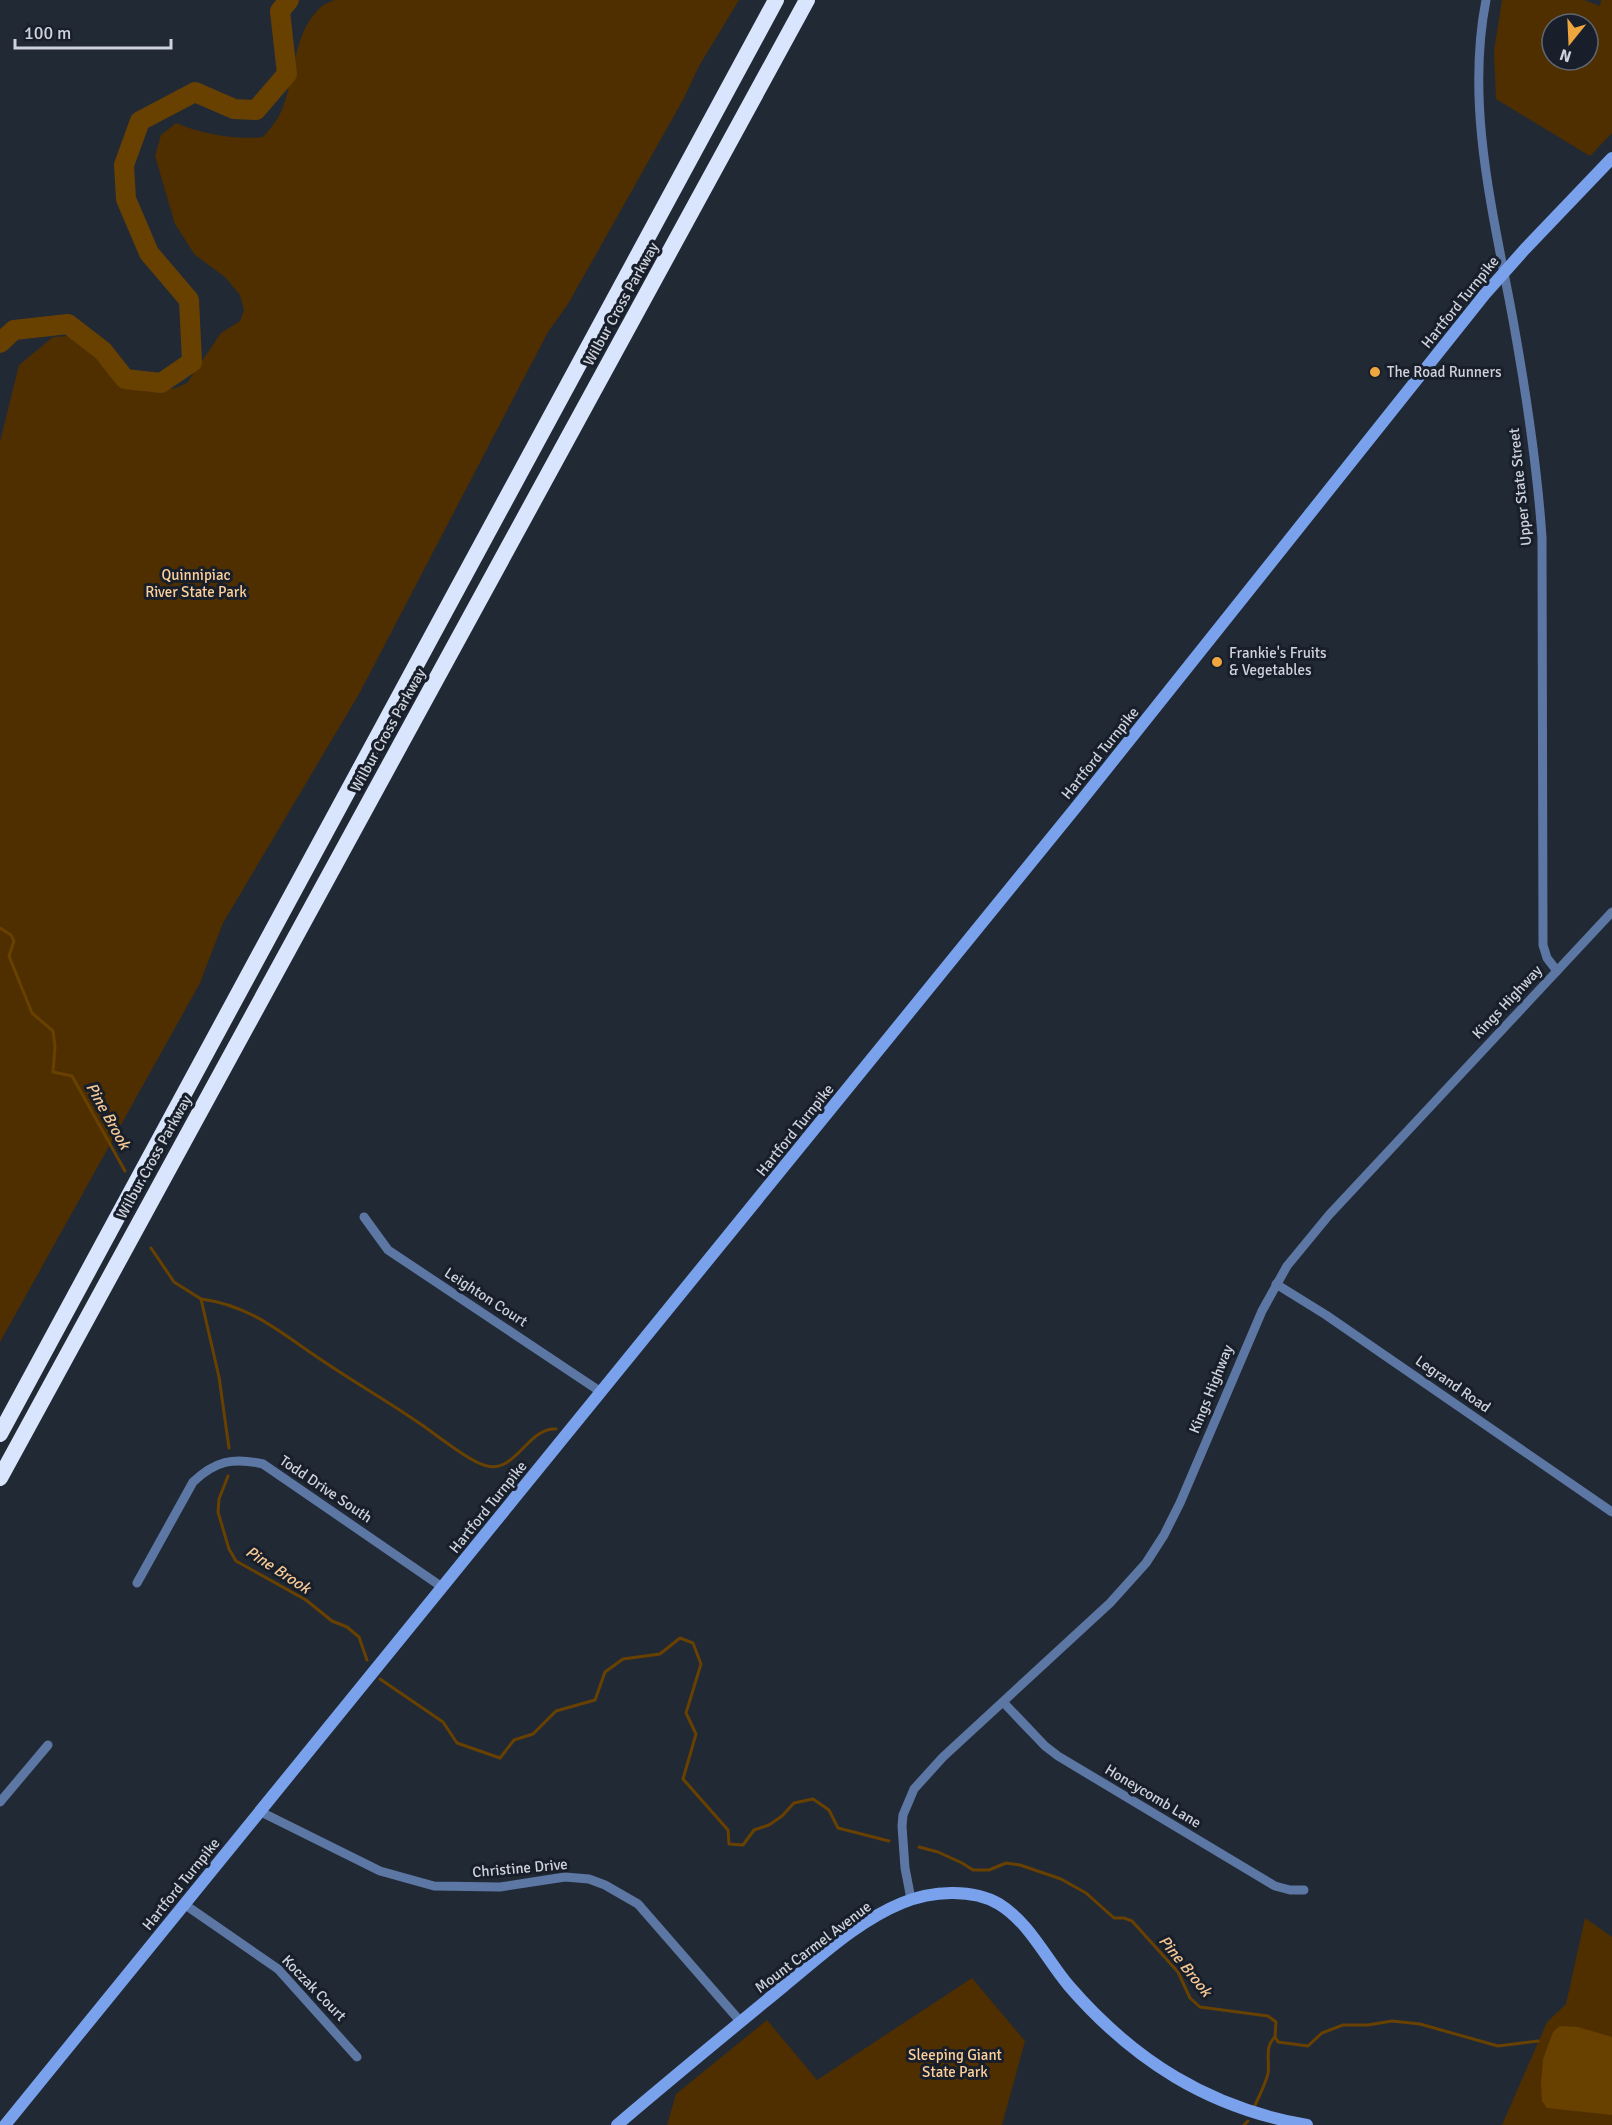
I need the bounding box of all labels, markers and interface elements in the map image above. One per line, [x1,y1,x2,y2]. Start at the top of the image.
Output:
scale bar [15,12,171,50]
north arrow [1540,12,1600,72]
text: 100 m [24,22,71,44]
text: N [1557,44,1574,67]
street label: Wilbur Cross Parkway [580,239,662,369]
street label: Hartford Turnpike [1417,252,1503,352]
place label: The Road Runners [1387,363,1502,381]
marker: The Road Runners [1368,365,1382,379]
street label: Upper State Street [1505,427,1535,547]
park label: Quinnipiac River State Park [145,566,247,601]
place label: Frankie's Fruits & Vegetables [1229,644,1327,679]
marker: Frankie's Fruits & Vegetables [1210,655,1224,669]
street label: Wilbur Cross Parkway [347,665,429,795]
street label: Hartford Turnpike [1057,703,1143,803]
street label: Kings Highway [1468,961,1546,1043]
water label: Pine Brook [81,1079,135,1155]
street label: Hartford Turnpike [752,1080,838,1180]
street label: Wilbur Cross Parkway [113,1092,195,1222]
street label: Leighton Court [441,1263,531,1331]
street label: Kings Highway [1185,1342,1237,1436]
street label: Legrand Road [1412,1352,1494,1416]
street label: Todd Drive South [276,1451,376,1527]
street label: Hartford Turnpike [445,1457,531,1557]
water label: Pine Brook [242,1542,316,1599]
street label: Honeycomb Lane [1102,1760,1204,1832]
street label: Hartford Turnpike [138,1834,224,1934]
street label: Christine Drive [472,1855,568,1881]
street label: Mount Carmel Avenue [751,1897,875,1997]
water label: Pine Brook [1154,1931,1217,2002]
street label: Koczak Court [278,1951,350,2025]
park label: Sleeping Giant State Park [908,2046,1002,2081]

